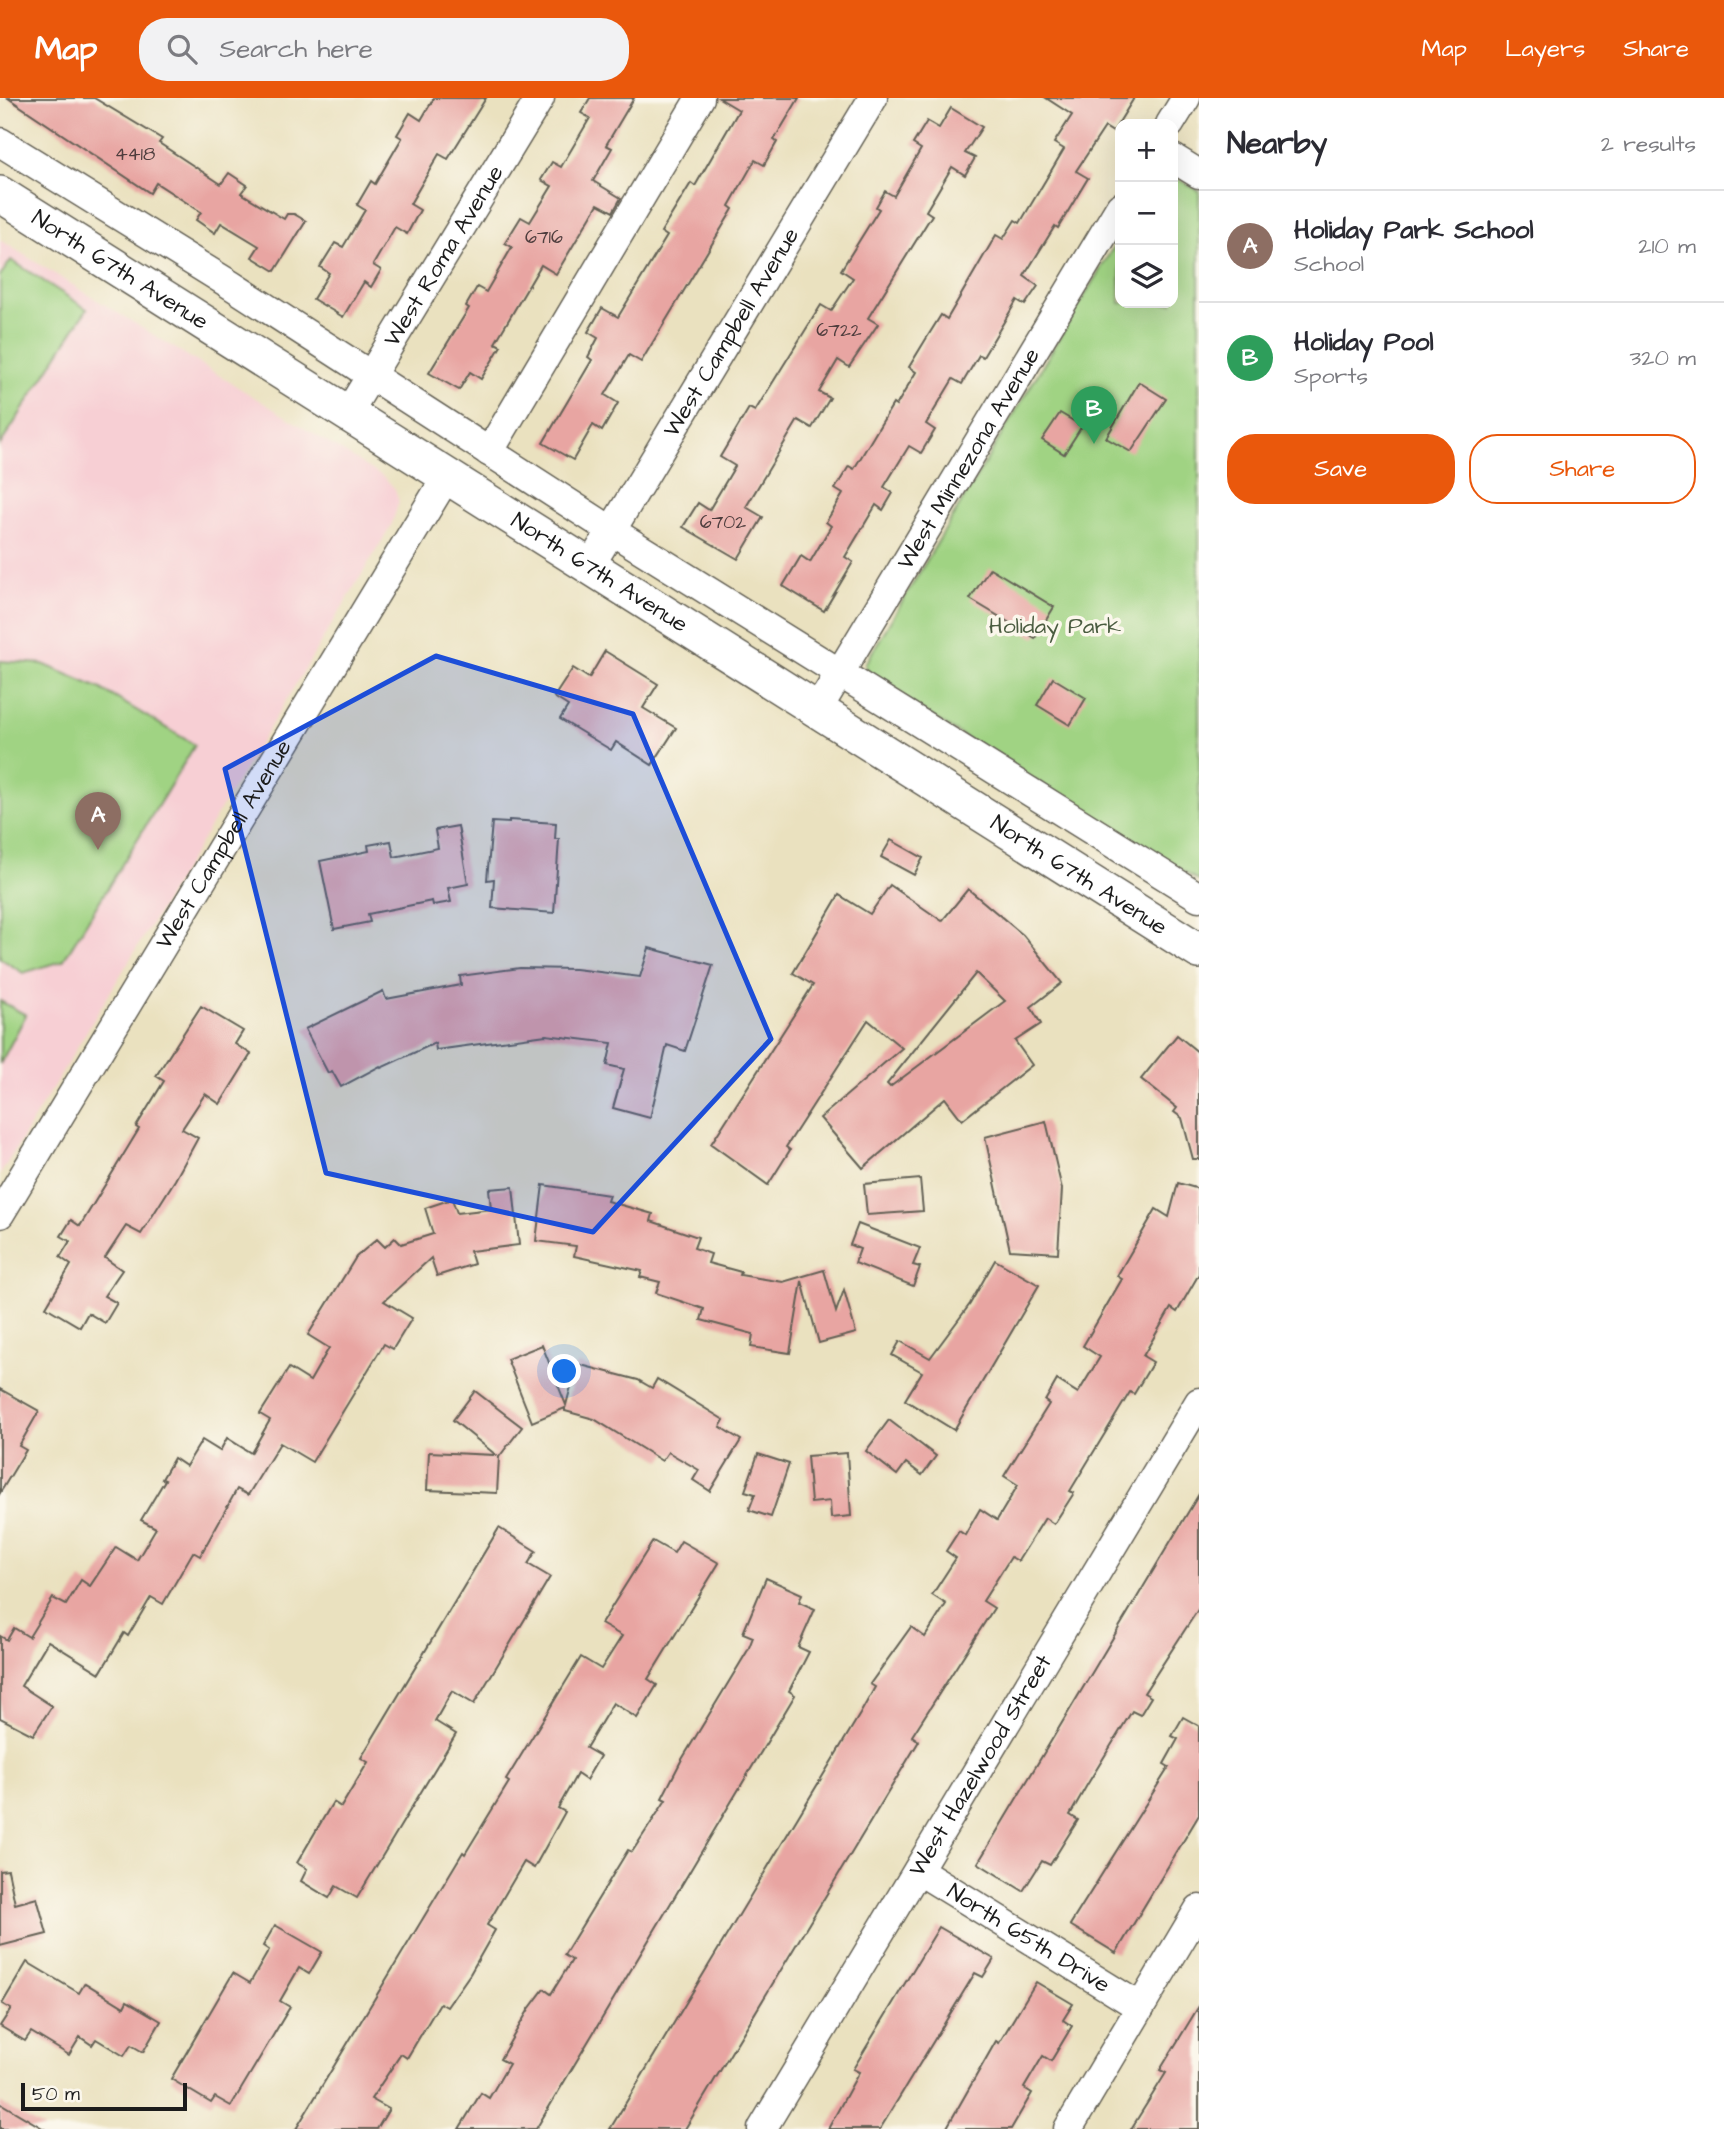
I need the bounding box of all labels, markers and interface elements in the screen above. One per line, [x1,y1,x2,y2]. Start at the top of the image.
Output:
search box [139,18,629,81]
text: Map [35,26,97,72]
icon: search [163,30,201,68]
text: Search here [219,31,373,67]
text: Map [1422,32,1467,66]
text: Layers [1505,32,1585,66]
text: Share [1623,32,1689,66]
map controls [1115,119,1178,308]
button: + [1115,119,1178,182]
text: Nearby [1227,123,1327,165]
text: 2 results [1601,128,1696,160]
house number: 4418 [115,141,155,168]
street label: West Roma Avenue [376,159,511,353]
button: − [1115,182,1178,245]
street label: North 67th Avenue [26,202,215,338]
text: Holiday Park School [1294,212,1534,248]
street label: West Campbell Avenue [656,222,807,443]
house number: 6716 [525,224,563,251]
text: A [1243,230,1257,262]
text: 210 m [1638,230,1696,262]
button: layers [1115,245,1178,308]
text: School [1294,248,1364,280]
house number: 6722 [816,317,862,344]
text: Holiday Pool [1294,324,1434,360]
street label: West Minnezona Avenue [889,342,1048,576]
text: B [1242,342,1258,374]
text: 320 m [1630,342,1696,374]
text: Sports [1294,360,1368,392]
pin: B [1071,386,1117,444]
button: Save [1227,434,1455,504]
button: Share [1469,434,1696,504]
street label: North 67th Avenue [505,505,694,640]
house number: 6702 [700,509,746,536]
park label: Holiday Park [989,610,1121,643]
street label: West Campbell Avenue [148,734,300,955]
pin: A [75,792,121,850]
street label: North 67th Avenue [984,807,1173,943]
your location [547,1354,581,1388]
street label: West Hazelwood Street [901,1648,1060,1883]
street label: North 65th Drive [941,1876,1116,2001]
scale bar [21,2080,187,2112]
text: 50 m [32,2081,80,2108]

